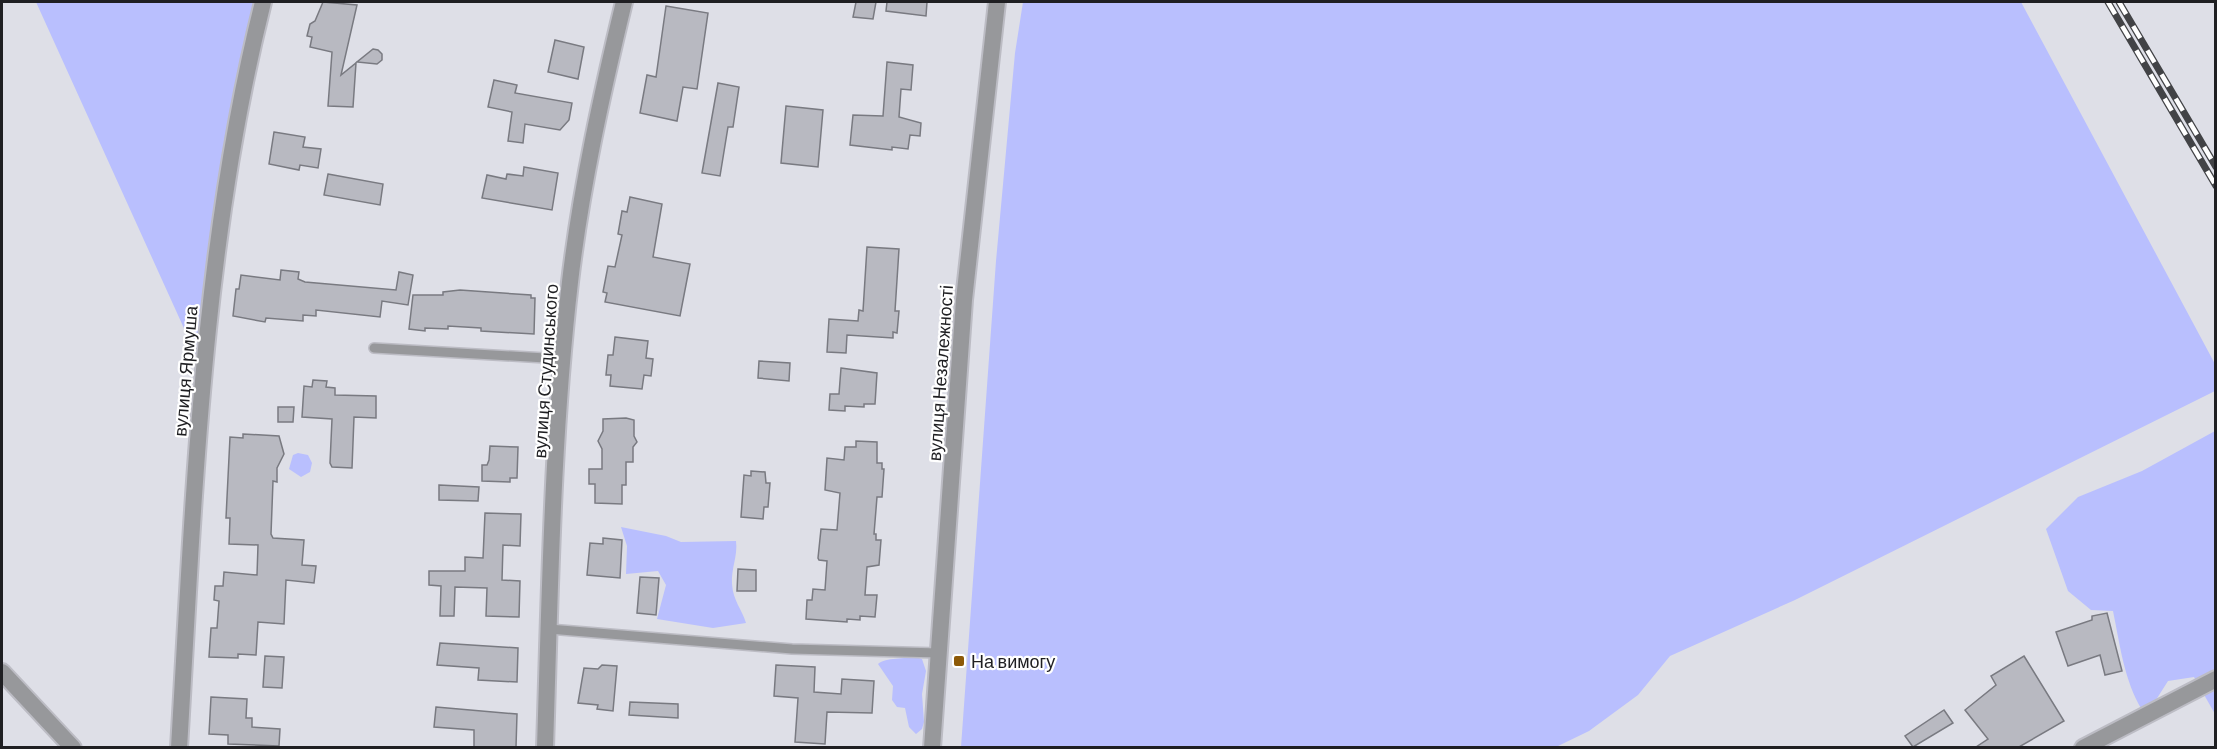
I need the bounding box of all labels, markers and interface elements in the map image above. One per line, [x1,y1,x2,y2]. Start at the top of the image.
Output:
street label: вулиця Студинського [528,283,562,459]
street label: вулиця Незалежності [923,284,957,462]
street label: вулиця Ярмуша [168,304,202,437]
place label: На вимогу [971,650,1055,672]
marker: На вимогу [952,654,966,668]

